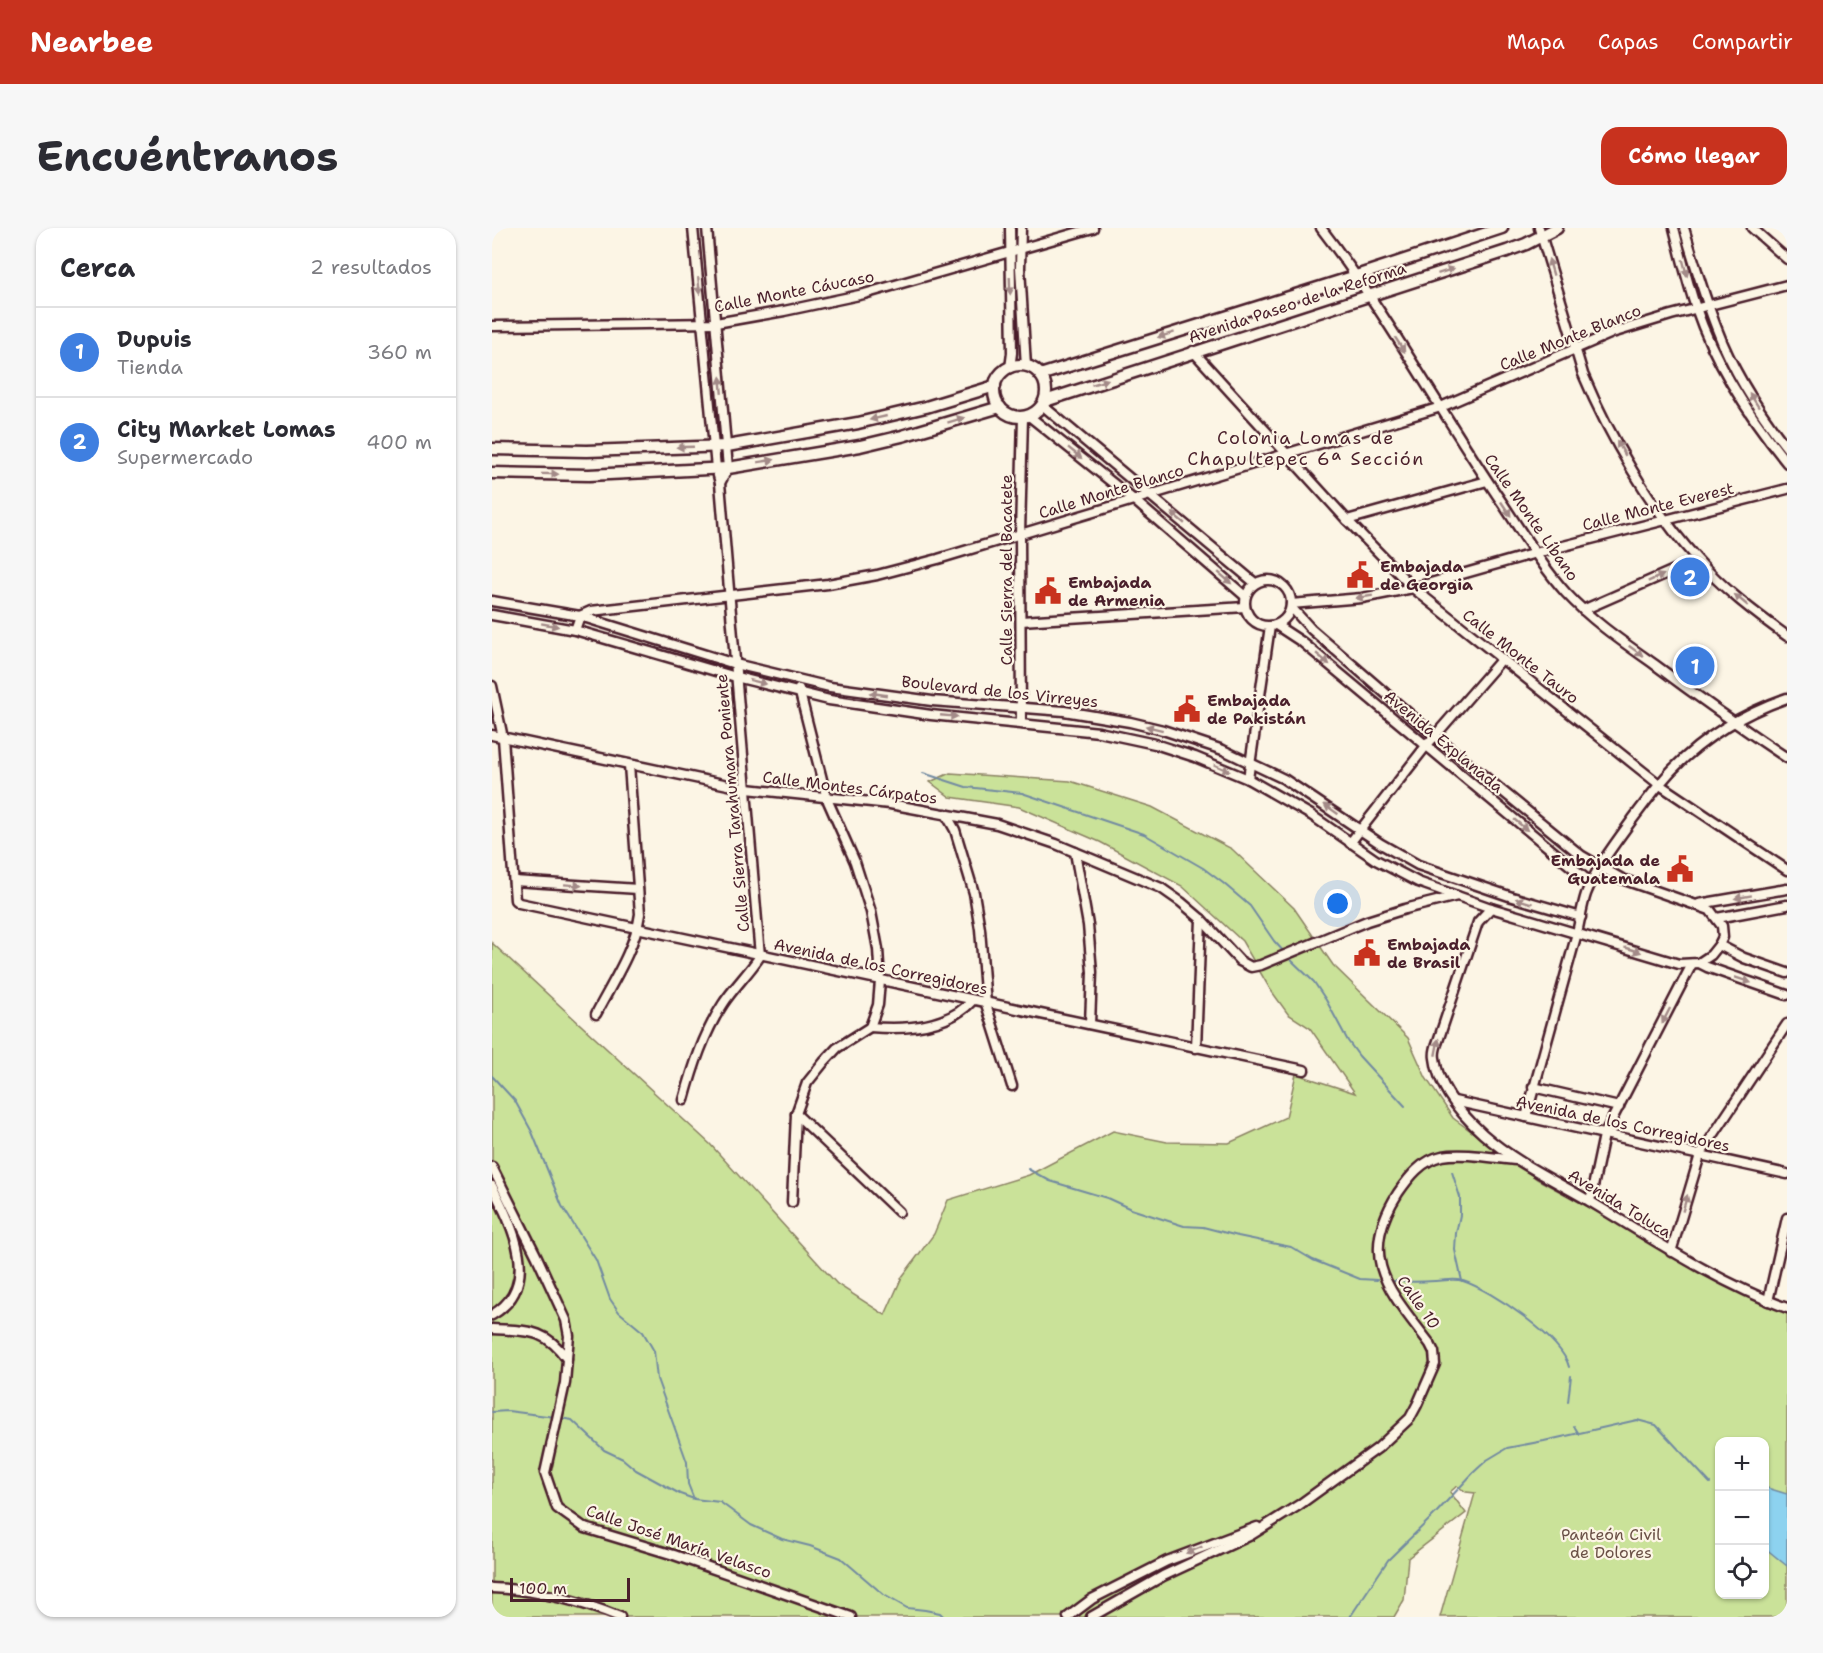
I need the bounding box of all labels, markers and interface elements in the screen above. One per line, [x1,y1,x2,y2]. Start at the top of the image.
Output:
text: Nearbee [30,23,153,61]
text: Mapa [1507,28,1565,56]
text: Capas [1598,28,1659,56]
text: Compartir [1692,28,1793,56]
button: Cómo llegar [1601,127,1787,185]
text: Encuéntranos [36,128,338,184]
text: Cerca [60,250,135,285]
text: 2 resultados [310,254,432,280]
street label: Avenida Paseo de la Reforma [1186,257,1409,348]
one-way arrow [1545,258,1555,276]
one-way arrow [1681,259,1690,277]
street label: Calle Monte Cáucaso [712,266,876,317]
one-way arrow [1437,266,1455,275]
one-way arrow [694,277,704,296]
one-way arrow [1006,277,1015,296]
street label: Calle Monte Blanco [1496,299,1644,375]
text: Dupuis [117,325,192,354]
one-way arrow [1157,330,1175,340]
one-way arrow [1395,337,1406,353]
text: 1 [75,339,84,365]
text: 360 m [367,339,432,365]
text: Tienda [117,354,183,380]
one-way arrow [716,376,726,395]
one-way arrow [1091,377,1109,386]
one-way arrow [1749,392,1760,408]
one-way arrow [869,414,887,424]
text: City Market Lomas [117,415,335,444]
one-way arrow [947,415,965,424]
district label: Colonia Lomas de Chapultepec 6ª Sección [1187,426,1425,471]
text: 2 [73,429,87,455]
text: 400 m [366,429,432,455]
one-way arrow [1616,439,1626,456]
one-way arrow [676,442,695,452]
text: Supermercado [117,444,253,470]
one-way arrow [1067,446,1083,459]
street label: Calle Monte Líbano [1480,450,1583,585]
one-way arrow [756,457,775,466]
street label: Calle Monte Blanco [1036,459,1186,524]
one-way arrow [541,469,560,479]
street label: Calle Sierra del Bacatete [996,474,1017,666]
street label: Calle Monte Everest [1580,477,1736,535]
one-way arrow [1500,501,1511,517]
one-way arrow [1171,512,1186,525]
pin: 2 [1670,554,1710,600]
place label: Embajada de Georgia [1380,556,1473,595]
public building icon: Embajada de Georgia [1345,560,1375,590]
one-way arrow [1217,571,1233,584]
place label: Embajada de Armenia [1068,572,1165,611]
one-way arrow [1647,574,1664,583]
public building icon: Embajada de Armenia [1033,576,1063,606]
one-way arrow [1355,593,1374,602]
one-way arrow [1733,594,1749,607]
street label: Calle Monte Tauro [1458,604,1583,708]
one-way arrow [540,621,559,630]
pin: 1 [1676,644,1714,688]
one-way arrow [1629,645,1644,657]
one-way arrow [1315,653,1331,666]
street label: Boulevard de los Virreyes [900,671,1099,712]
street label: Calle Sierra Tarahumara Poniente [711,673,754,933]
one-way arrow [749,678,767,688]
street label: Avenida Explanada [1380,685,1508,798]
one-way arrow [868,689,887,698]
place label: Embajada de Pakistán [1207,690,1306,729]
public building icon: Embajada de Pakistán [1172,694,1202,724]
one-way arrow [940,711,959,721]
one-way arrow [1145,723,1163,732]
one-way arrow [1213,764,1231,774]
street label: Calle Montes Cárpatos [761,766,939,809]
one-way arrow [1323,803,1339,815]
one-way arrow [1513,818,1528,831]
place label: Embajada de Guatemala [1551,850,1660,889]
public building icon: Embajada de Guatemala [1665,854,1695,884]
one-way arrow [563,880,582,889]
your location [1323,889,1352,918]
one-way arrow [1733,893,1752,902]
one-way arrow [1515,896,1533,905]
street label: Avenida de los Corregidores [772,934,990,999]
place label: Embajada de Brasil [1387,934,1471,973]
public building icon: Embajada de Brasil [1352,938,1382,968]
one-way arrow [1624,946,1642,955]
one-way arrow [1734,975,1752,985]
one-way arrow [1661,1008,1670,1025]
one-way arrow [1433,1037,1442,1056]
street label: Avenida de los Corregidores [1514,1091,1732,1156]
street label: Avenida Toluca [1564,1164,1675,1243]
one-way arrow [1681,1194,1690,1212]
street label: Calle 10 [1393,1271,1445,1333]
map controls [1715,1437,1769,1599]
button: + [1715,1437,1769,1491]
button: − [1715,1491,1769,1545]
street label: Calle José María Velasco [583,1500,774,1583]
park label: Panteón Civil de Dolores [1561,1524,1661,1563]
one-way arrow [1184,1545,1202,1555]
button: locate [1715,1545,1769,1599]
scale bar [510,1575,630,1602]
text: 100 m [519,1578,567,1599]

